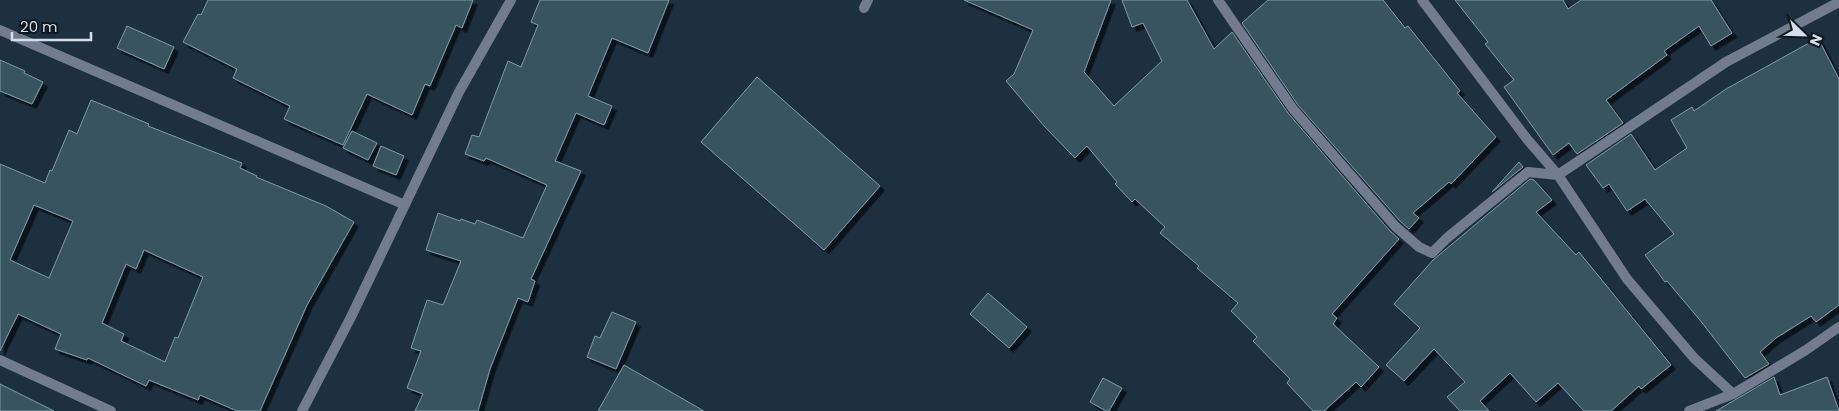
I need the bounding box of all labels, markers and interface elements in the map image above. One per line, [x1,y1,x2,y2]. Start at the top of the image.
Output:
scale bar [12,10,91,42]
north arrow [1779,10,1829,60]
text: 20 m [20,16,58,37]
text: N [1805,31,1827,49]

